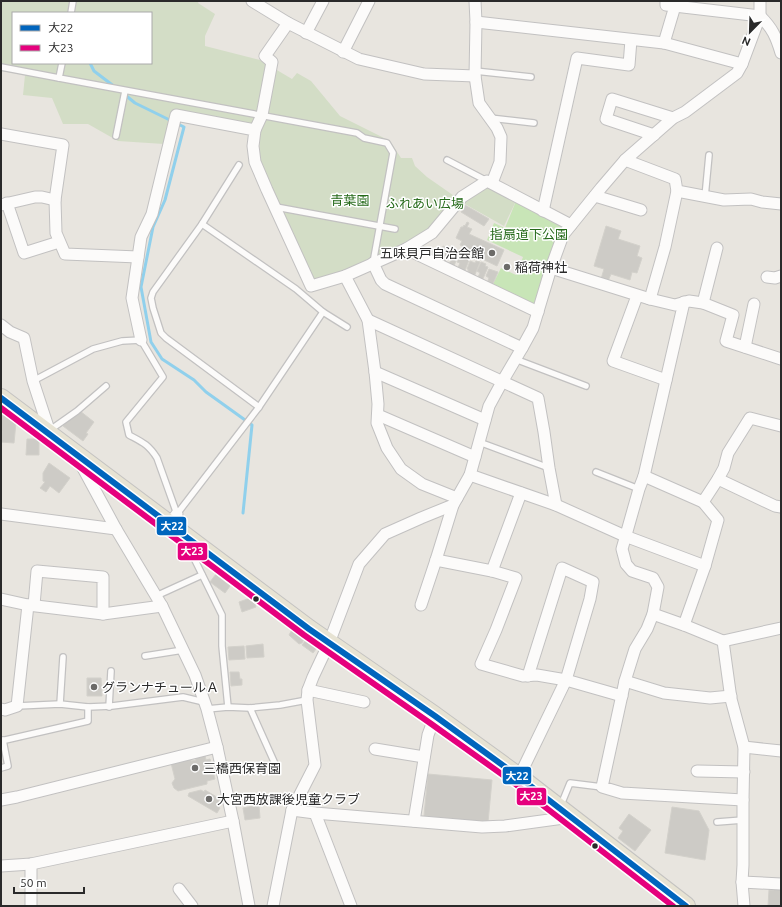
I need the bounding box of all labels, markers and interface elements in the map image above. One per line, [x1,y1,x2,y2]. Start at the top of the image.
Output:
legend [12,12,152,64]
north arrow [730,12,770,52]
text: 大22 [48,21,74,34]
text: N [740,34,752,48]
text: 大23 [48,41,74,54]
park label: 青葉園 [330,193,370,207]
park label: ふれあい広場 [386,196,464,210]
park label: 指扇道下公園 [490,227,568,241]
place label: 五味貝戸自治会館 [380,246,484,260]
marker: 五味貝戸自治会館 [487,248,497,258]
place label: 稲荷神社 [515,260,567,274]
marker: 稲荷神社 [502,262,512,272]
line badge: 大22 [156,516,187,536]
text: 大22 [160,520,184,532]
line badge: 大23 [177,542,208,561]
text: 大23 [180,545,204,557]
unlabelled marker [251,594,261,604]
place label: グランナチュールＡ [102,680,219,694]
marker: グランナチュールＡ [89,682,99,692]
place label: 三橋西保育園 [203,761,281,775]
marker: 三橋西保育園 [190,763,200,773]
line badge: 大22 [502,766,532,785]
text: 大22 [505,770,529,782]
line badge: 大23 [516,787,547,806]
text: 大23 [519,790,543,802]
place label: 大宮西放課後児童クラブ [217,792,360,806]
marker: 大宮西放課後児童クラブ [204,794,214,804]
unlabelled marker [590,841,600,851]
scale bar [14,869,84,895]
text: 50 m [20,876,47,889]

